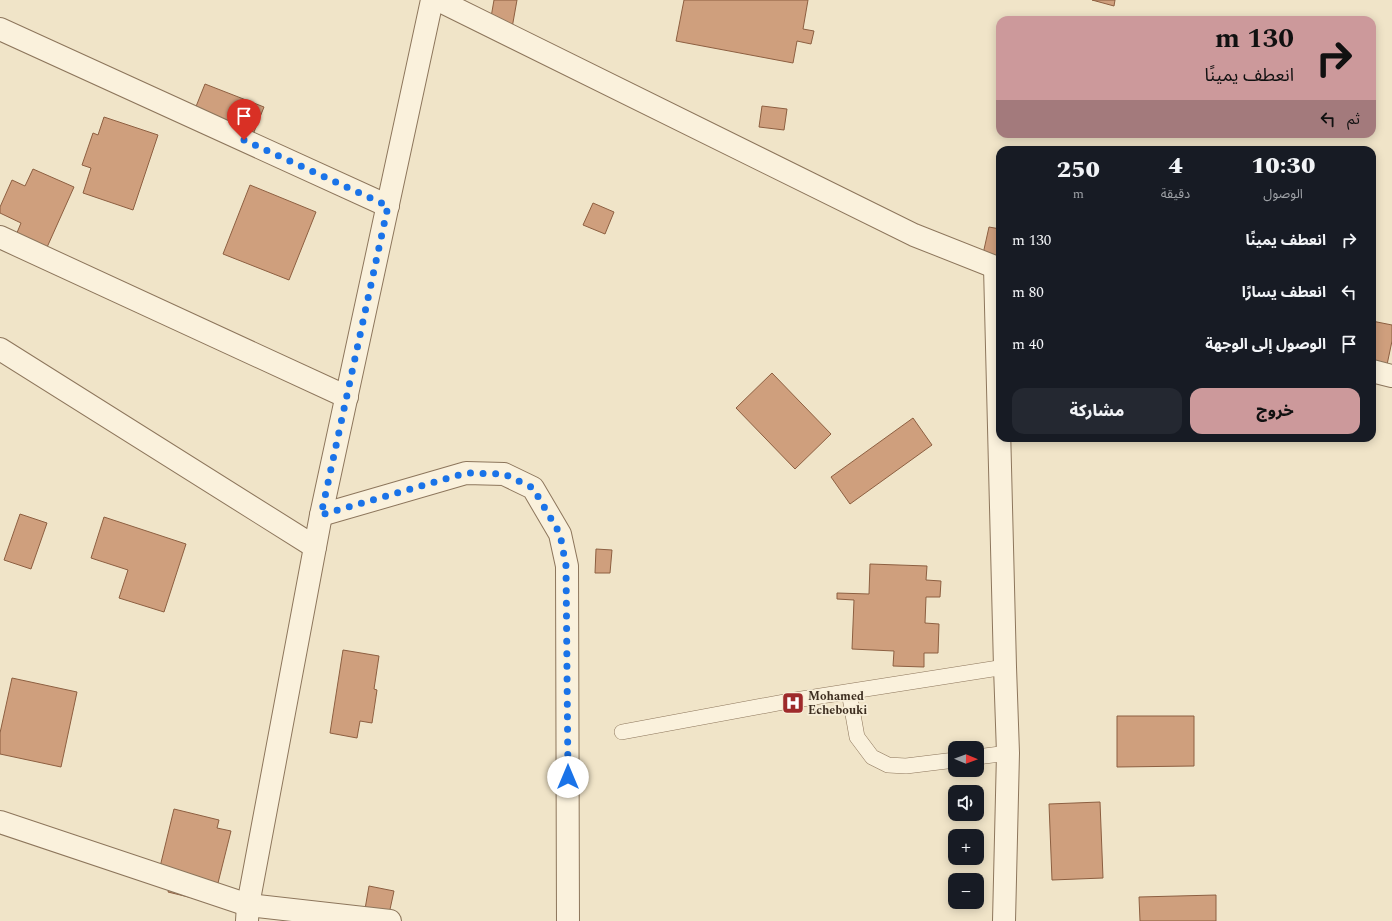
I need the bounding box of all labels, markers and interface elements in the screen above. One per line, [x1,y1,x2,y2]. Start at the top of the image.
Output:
text: 130 m [1215,17,1294,60]
icon: right [1308,32,1360,84]
text: انعطف يمينًا [1205,62,1294,89]
pin [227,99,261,140]
icon: arrive [233,105,255,127]
icon: left [1317,108,1339,130]
text: ثم [1347,108,1360,131]
text: 4 [1168,148,1183,184]
text: 10:30 [1251,148,1315,184]
text: 250 [1057,152,1100,188]
text: m [1073,184,1084,204]
text: دقيقة [1161,184,1190,204]
text: الوصول [1263,184,1303,204]
text: 130 m [1012,229,1051,252]
text: انعطف يمينًا [1246,229,1326,252]
icon: right [1338,229,1360,251]
text: 80 m [1012,281,1044,304]
text: انعطف يسارًا [1242,281,1326,304]
icon: left [1338,281,1360,303]
text: 40 m [1012,333,1044,356]
text: الوصول إلى الوجهة [1205,333,1326,356]
icon: arrive [1338,333,1360,355]
button: مشاركة [1012,388,1182,434]
button: خروج [1190,388,1360,434]
place label: Mohamed Echebouki [808,687,867,720]
hospital icon: Mohamed Echebouki [780,690,806,716]
north arrow [948,741,984,777]
map controls [948,741,984,909]
position arrow [547,756,589,798]
button: sound [948,785,984,821]
button: + [948,829,984,865]
button: − [948,873,984,909]

